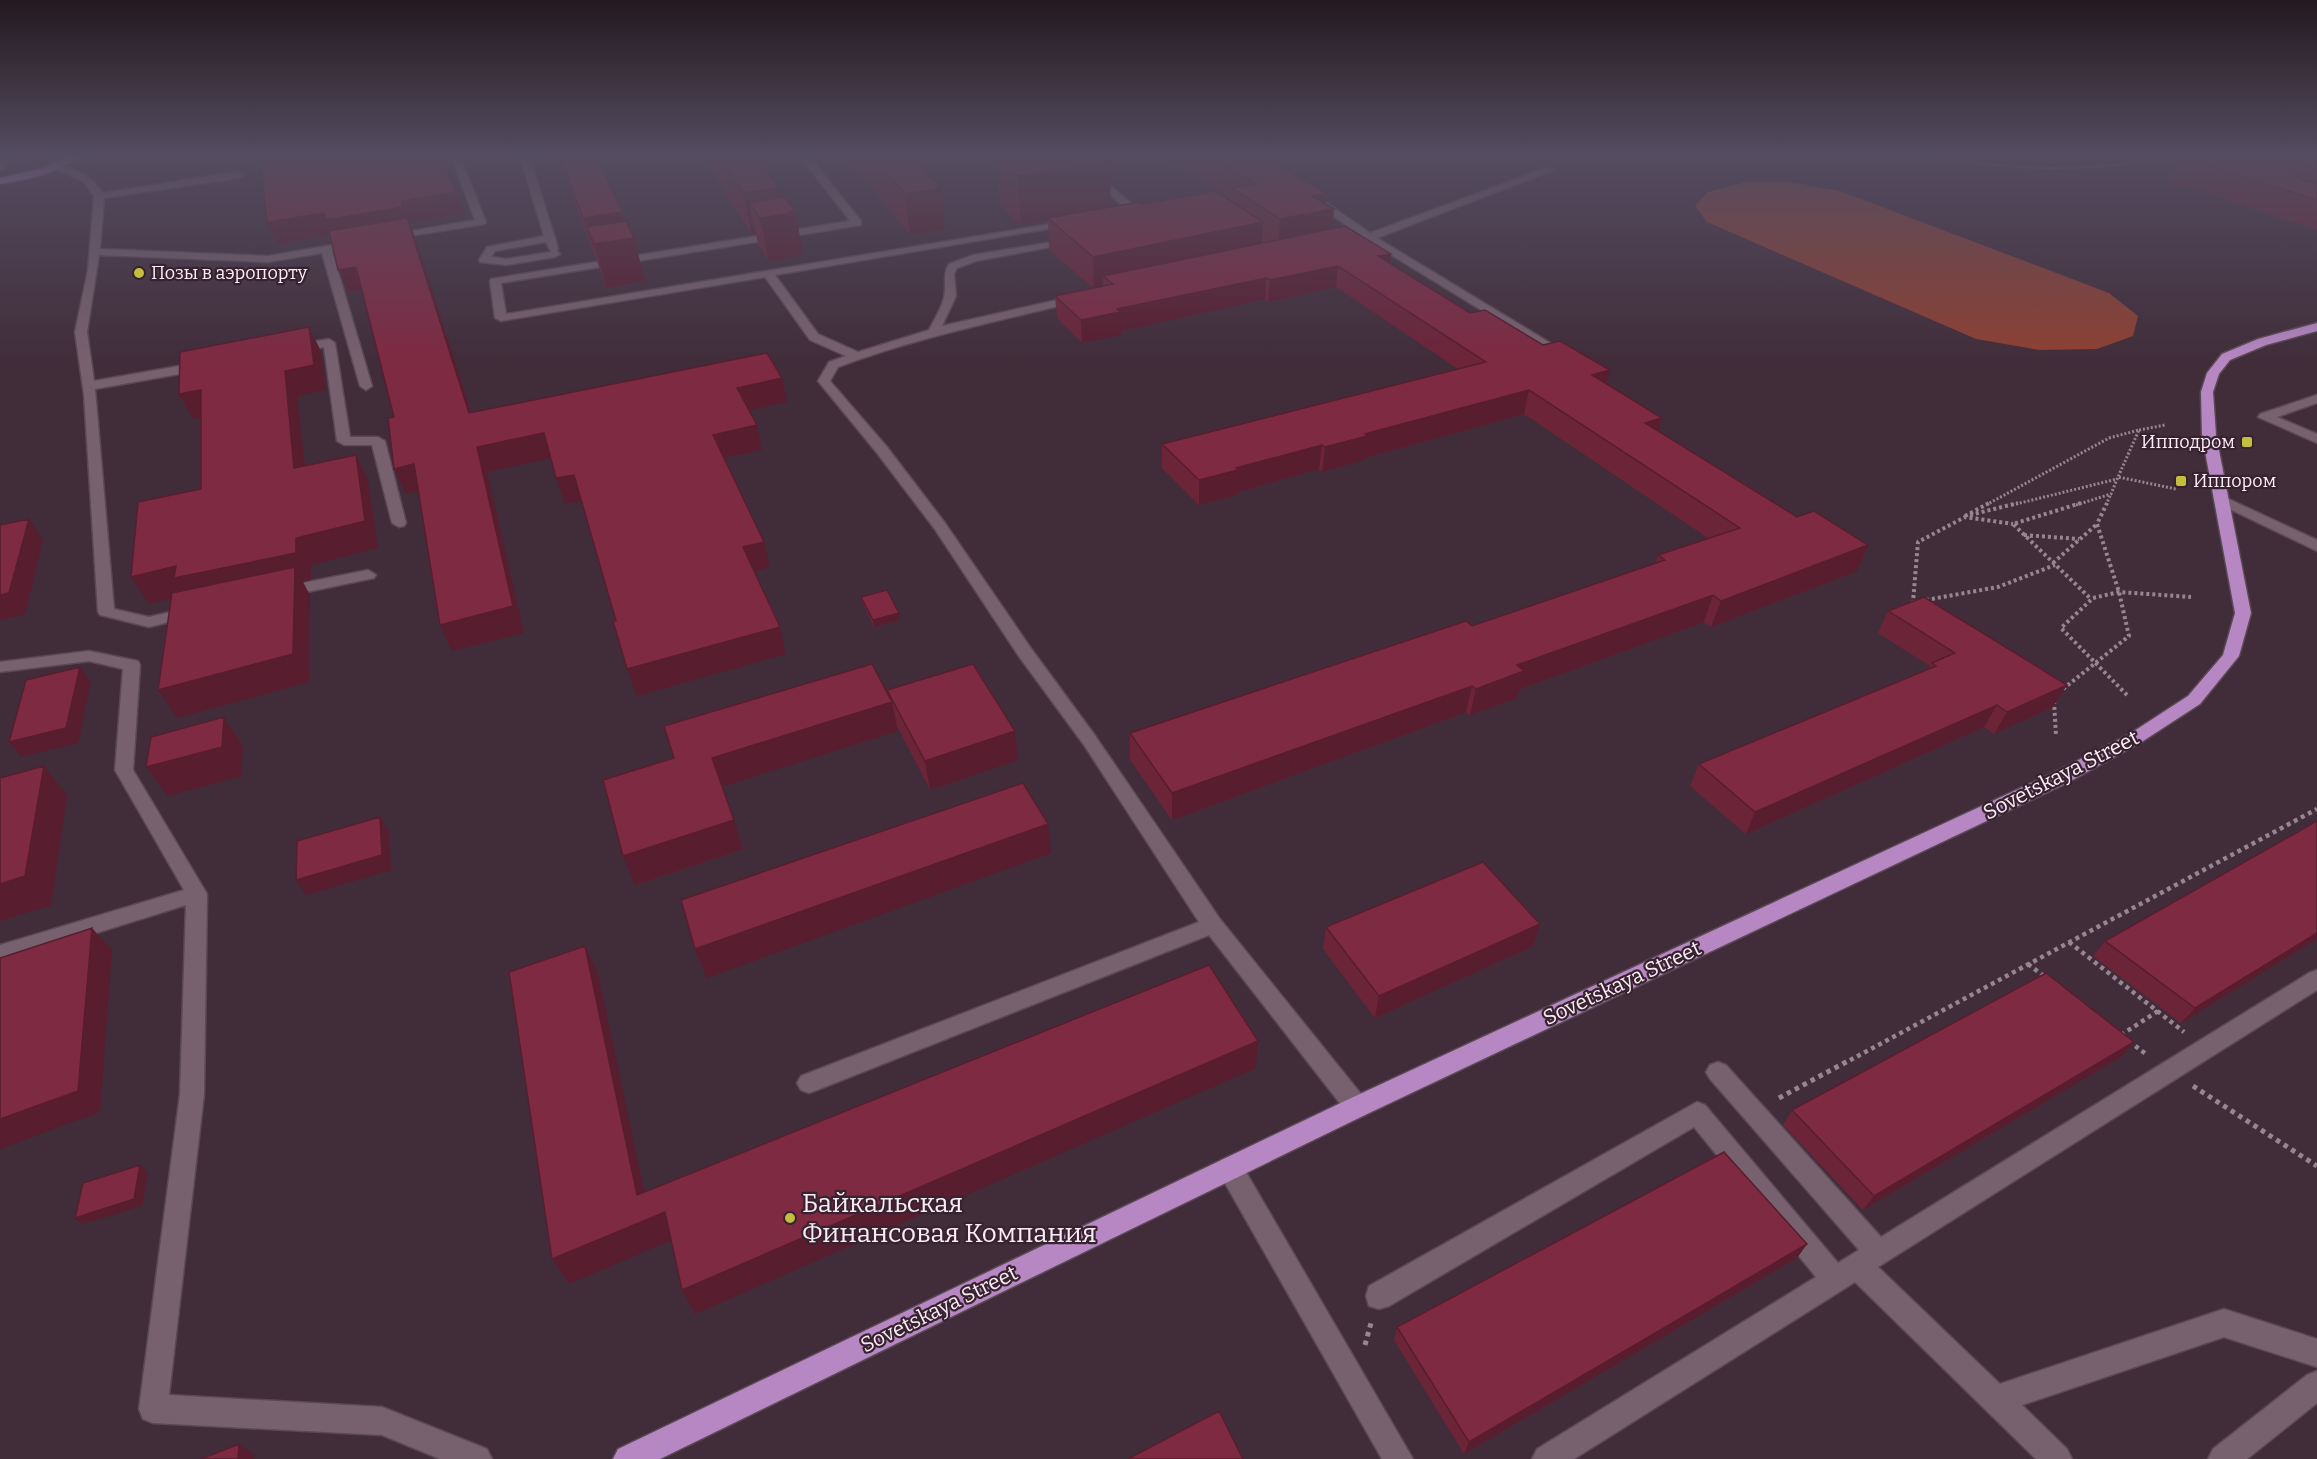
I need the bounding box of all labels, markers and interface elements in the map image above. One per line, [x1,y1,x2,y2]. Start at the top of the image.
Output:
place label: Позы в аэропорту [151,262,308,284]
marker: Позы в аэропорту [132,266,146,280]
place label: Ипподром [2141,431,2235,453]
marker: Ипподром [2240,435,2254,449]
place label: Иппором [2193,470,2276,492]
marker: Иппором [2174,474,2188,488]
street label: Sovetskaya Street [1979,724,2144,825]
street label: Sovetskaya Street [1539,935,1706,1031]
place label: Байкальская Финансовая Компания [802,1188,1096,1249]
marker: Байкальская Финансовая Компания [783,1211,797,1225]
street label: Sovetskaya Street [856,1260,1022,1358]

